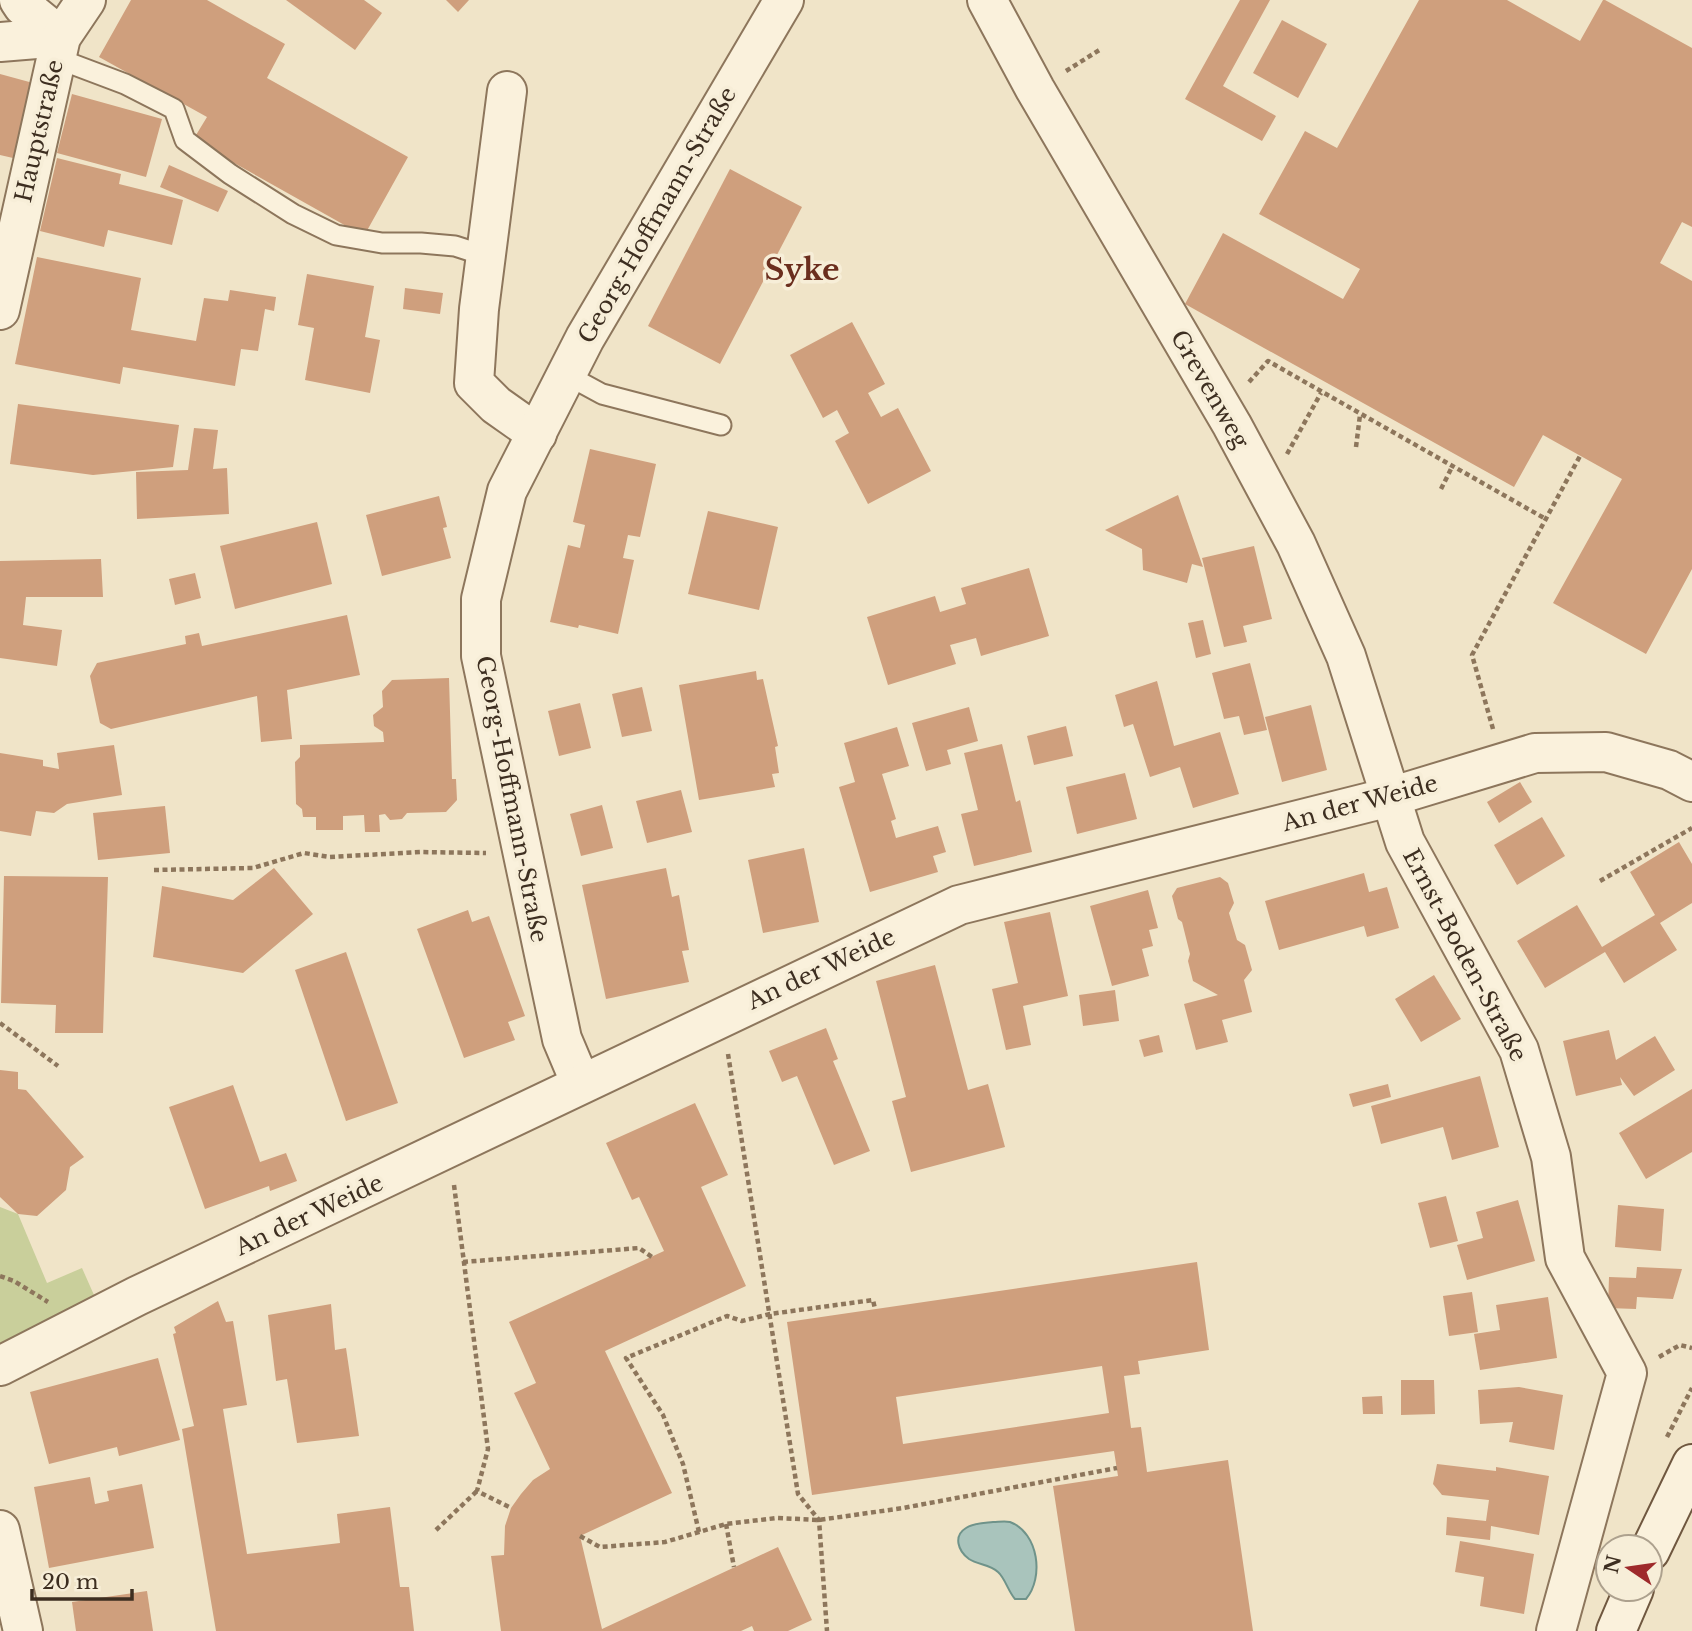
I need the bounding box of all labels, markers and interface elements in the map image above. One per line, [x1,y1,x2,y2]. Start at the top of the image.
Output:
street label: Hauptstraße [9,57,69,205]
street label: Georg-Hoffmann-Straße [572,82,742,348]
district label: Syke [764,251,840,288]
street label: Grevenweg [1165,325,1255,453]
street label: Georg-Hoffmann-Straße [470,653,554,945]
street label: An der Weide [1278,769,1441,837]
street label: Ernst-Boden-Straße [1397,844,1533,1066]
street label: An der Weide [742,923,899,1016]
street label: An der Weide [230,1169,387,1262]
north arrow [1594,1533,1664,1603]
text: N [1600,1553,1626,1576]
scale bar [32,1558,131,1602]
text: 20 m [42,1569,99,1595]

